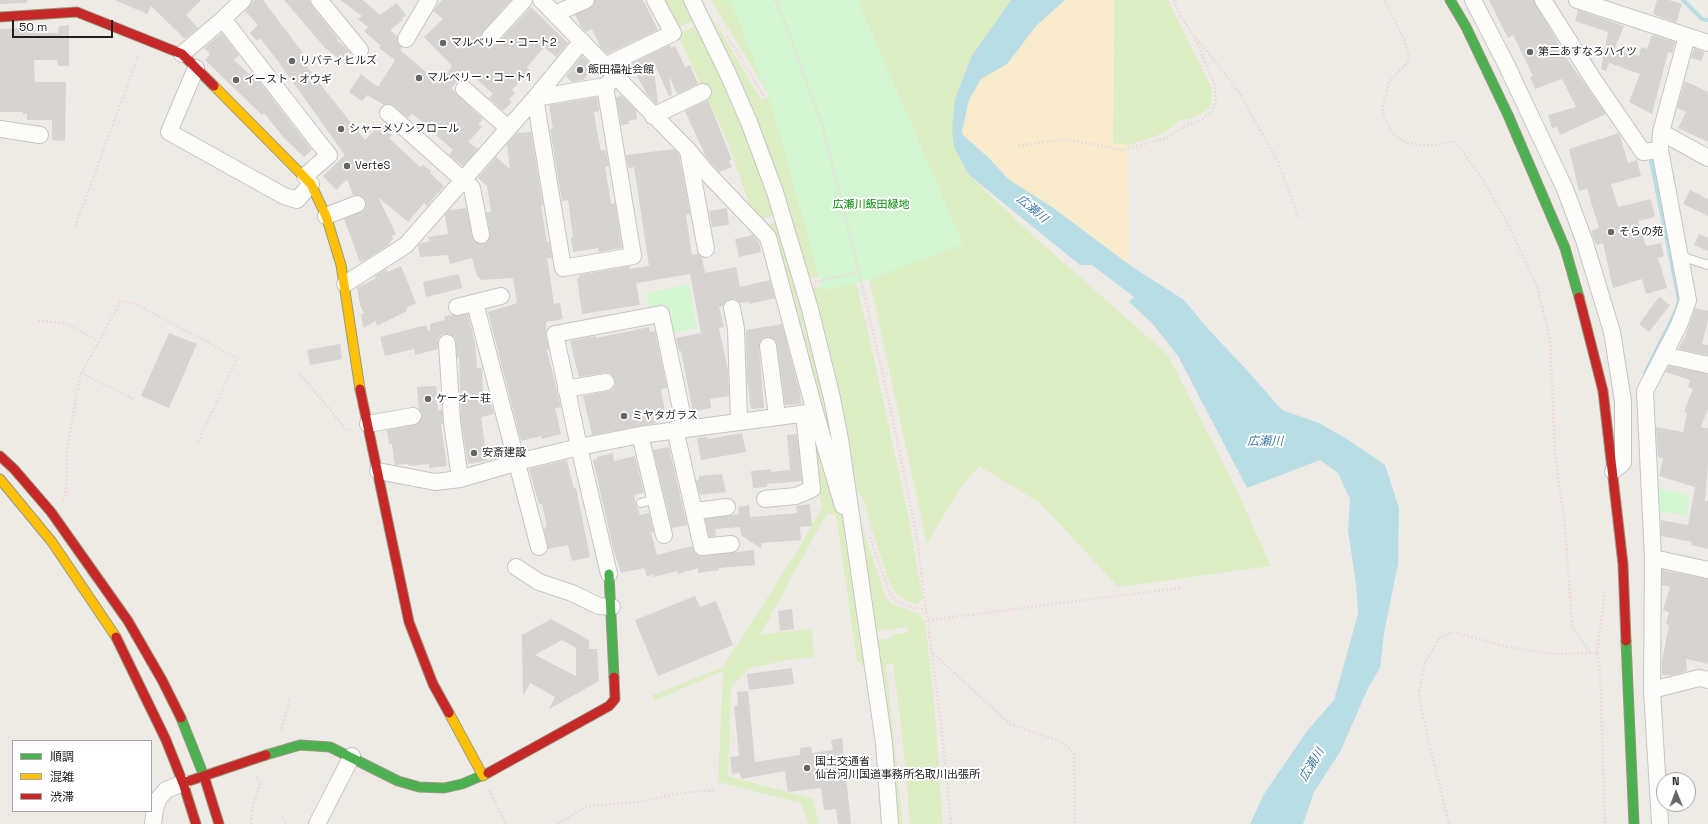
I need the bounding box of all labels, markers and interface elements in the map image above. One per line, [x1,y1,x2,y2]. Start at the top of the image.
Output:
scale bar [14,12,115,38]
text: 50 m [19,19,47,35]
place label: マルベリー・コート2 [451,36,557,50]
marker: マルベリー・コート2 [438,38,448,48]
place label: 第二あすなろハイツ [1538,45,1637,59]
marker: 第二あすなろハイツ [1525,47,1535,57]
place label: リバティヒルズ [300,54,377,68]
marker: リバティヒルズ [287,56,297,66]
place label: 飯田福祉会館 [588,63,654,77]
marker: 飯田福祉会館 [575,65,585,75]
place label: マルベリー・コート1 [427,71,531,85]
place label: イースト・オウギ [244,73,332,87]
marker: マルベリー・コート1 [414,73,424,83]
marker: イースト・オウギ [231,75,241,85]
place label: シャーメゾンフロール [349,122,459,136]
marker: シャーメゾンフロール [336,124,346,134]
place label: VerteS [355,159,390,173]
marker: VerteS [342,161,352,171]
water label: 広瀬川 [1014,192,1050,226]
park label: 広瀬川飯田緑地 [833,198,909,212]
place label: そらの苑 [1619,225,1663,239]
marker: そらの苑 [1606,227,1616,237]
place label: ケーオー荘 [436,392,491,406]
marker: ケーオー荘 [423,394,433,404]
place label: ミヤタガラス [632,409,698,423]
marker: ミヤタガラス [619,411,629,421]
water label: 広瀬川 [1247,435,1283,449]
place label: 安斎建設 [482,446,526,460]
marker: 安斎建設 [469,448,479,458]
legend [12,740,152,812]
water label: 広瀬川 [1297,746,1327,784]
text: 順調 [50,749,74,765]
place label: 国土交通省 仙台河川国道事務所名取川出張所 [815,755,980,781]
marker: 国土交通省 仙台河川国道事務所名取川出張所 [802,763,812,773]
text: 混雑 [50,769,74,785]
north arrow [1656,772,1696,812]
text: N [1672,774,1680,788]
text: 渋滞 [50,789,74,805]

